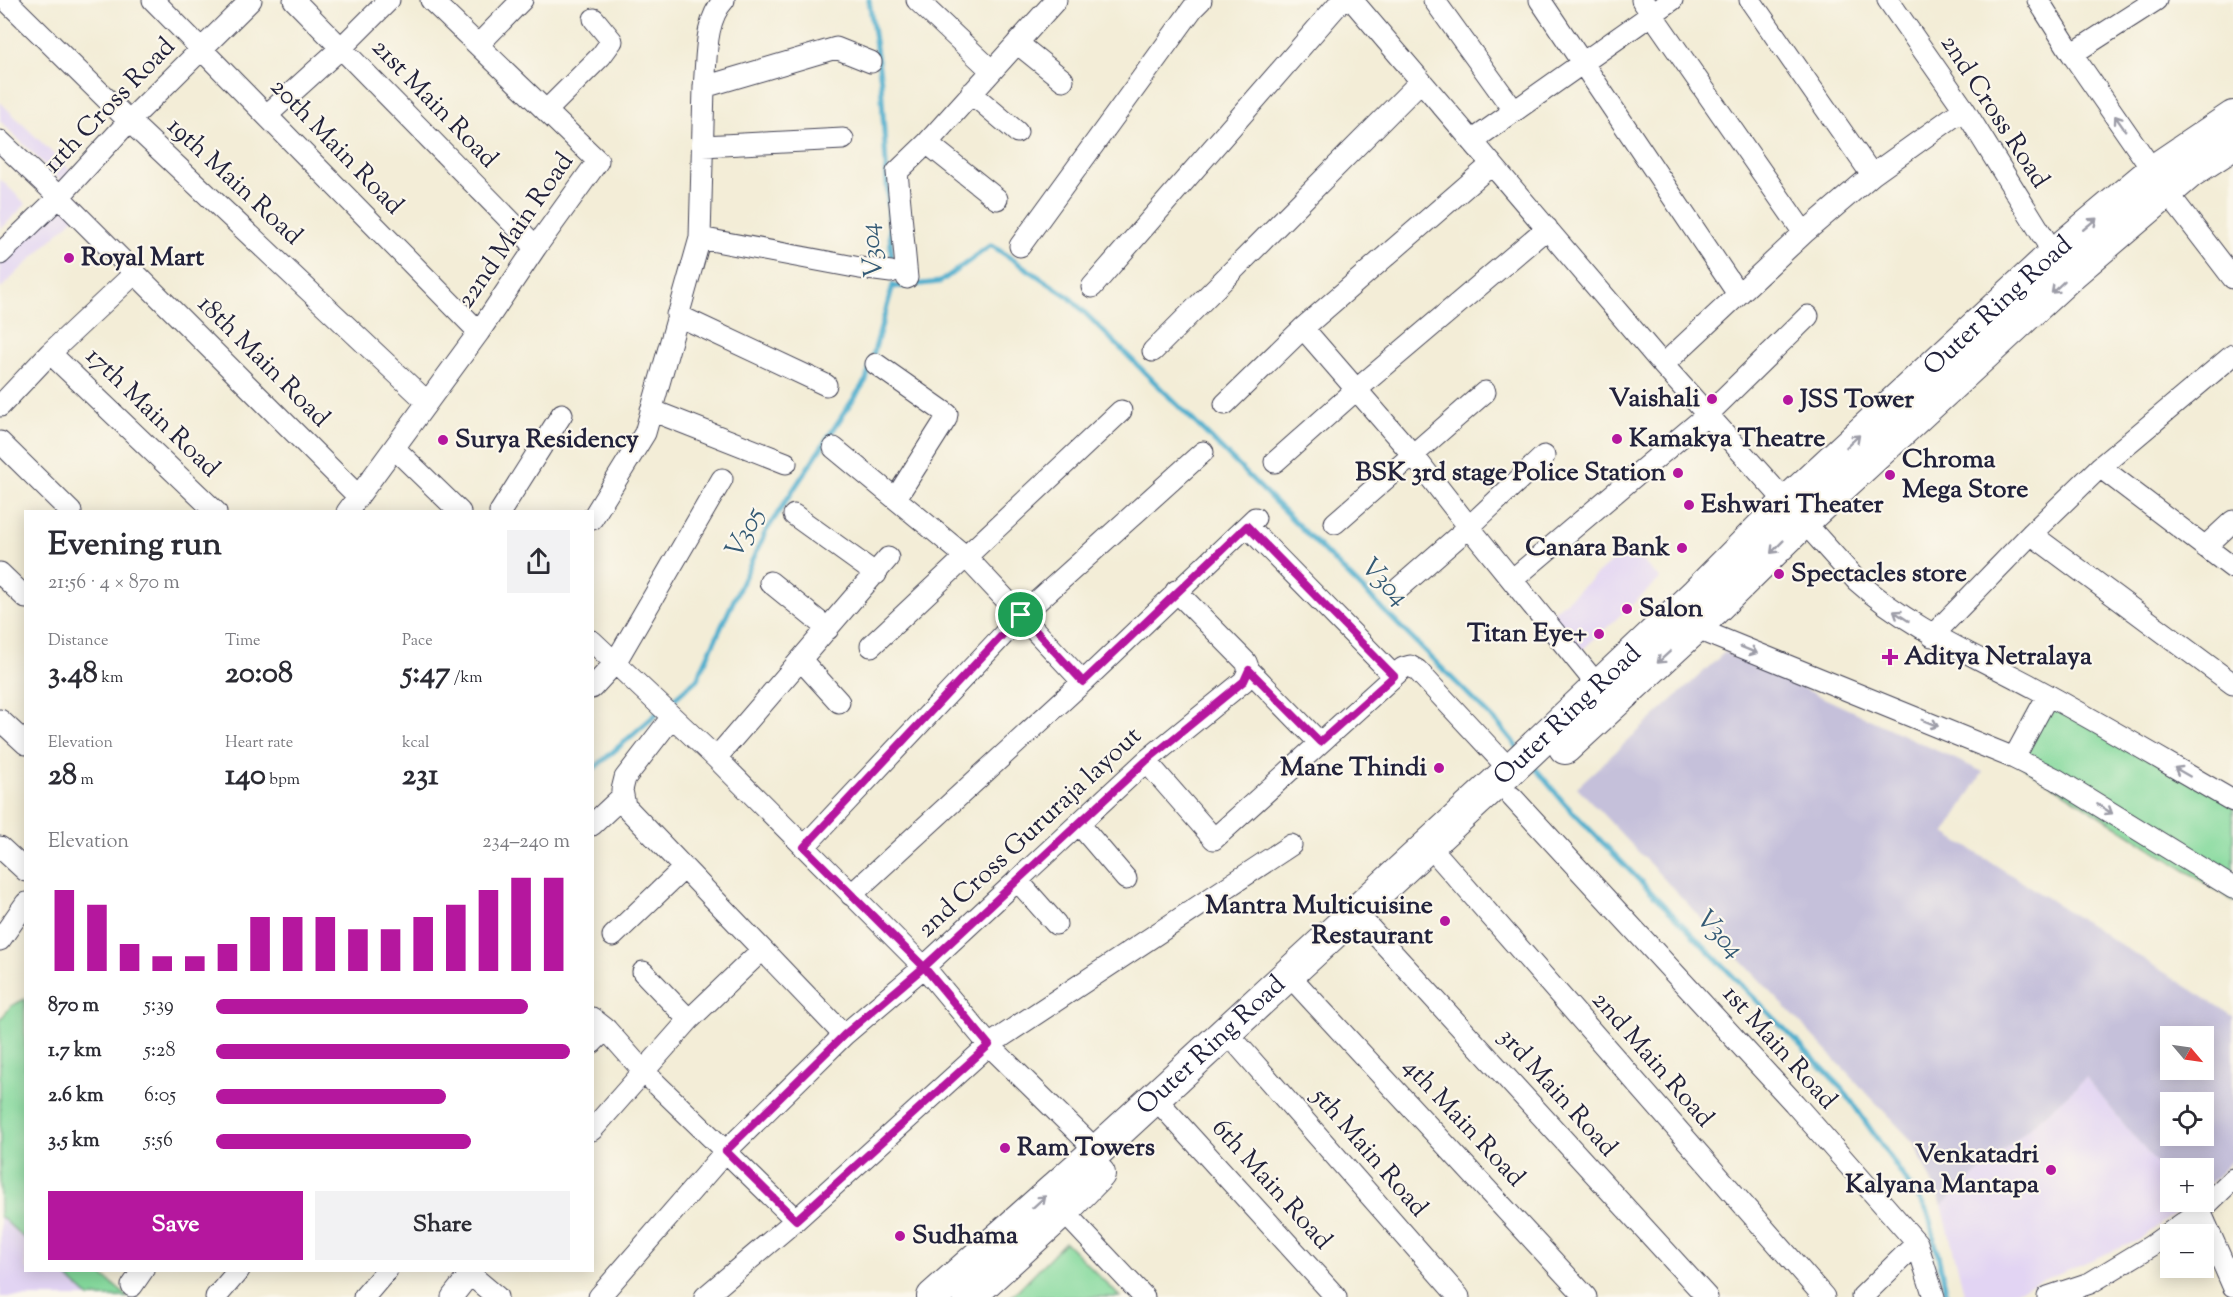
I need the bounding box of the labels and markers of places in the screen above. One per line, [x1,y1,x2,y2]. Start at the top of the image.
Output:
place label: Royal Mart [81,240,204,277]
marker: Royal Mart [62,251,76,265]
place label: Vaishali [1609,381,1701,418]
place label: JSS Tower [1798,382,1914,419]
marker: Vaishali [1705,392,1719,406]
marker: JSS Tower [1781,393,1795,407]
place label: Kamakya Theatre [1629,421,1825,458]
place label: Surya Residency [455,422,639,459]
marker: Kamakya Theatre [1610,432,1624,446]
marker: Surya Residency [436,433,450,447]
place label: Chroma Mega Store [1902,442,2028,509]
place label: BSK 3rd stage Police Station [1355,455,1667,492]
marker: BSK 3rd stage Police Station [1671,466,1685,480]
marker: Chroma Mega Store [1883,468,1897,482]
place label: Eshwari Theater [1701,487,1884,524]
marker: Eshwari Theater [1682,498,1696,512]
place label: Canara Bank [1525,530,1671,567]
marker: Canara Bank [1675,541,1689,555]
place label: Spectacles store [1791,556,1967,593]
marker: Spectacles store [1772,567,1786,581]
pin [995,589,1046,640]
place label: Salon [1639,591,1704,628]
marker: Salon [1620,602,1634,616]
place label: Titan Eye+ [1467,616,1587,653]
marker: Titan Eye+ [1592,627,1606,641]
place label: Aditya Netralaya [1904,639,2092,676]
marker: Aditya Netralaya [1881,648,1899,666]
place label: Mane Thindi [1280,750,1428,787]
marker: Mane Thindi [1432,761,1446,775]
place label: Mantra Multicuisine Restaurant [1205,888,1433,955]
marker: Mantra Multicuisine Restaurant [1438,914,1452,928]
place label: Ram Towers [1017,1130,1155,1167]
place label: Venkatadri Kalyana Mantapa [1845,1137,2040,1204]
marker: Ram Towers [998,1141,1012,1155]
marker: Venkatadri Kalyana Mantapa [2044,1163,2058,1177]
place label: Sudhama [912,1218,1018,1255]
marker: Sudhama [893,1229,907,1243]

